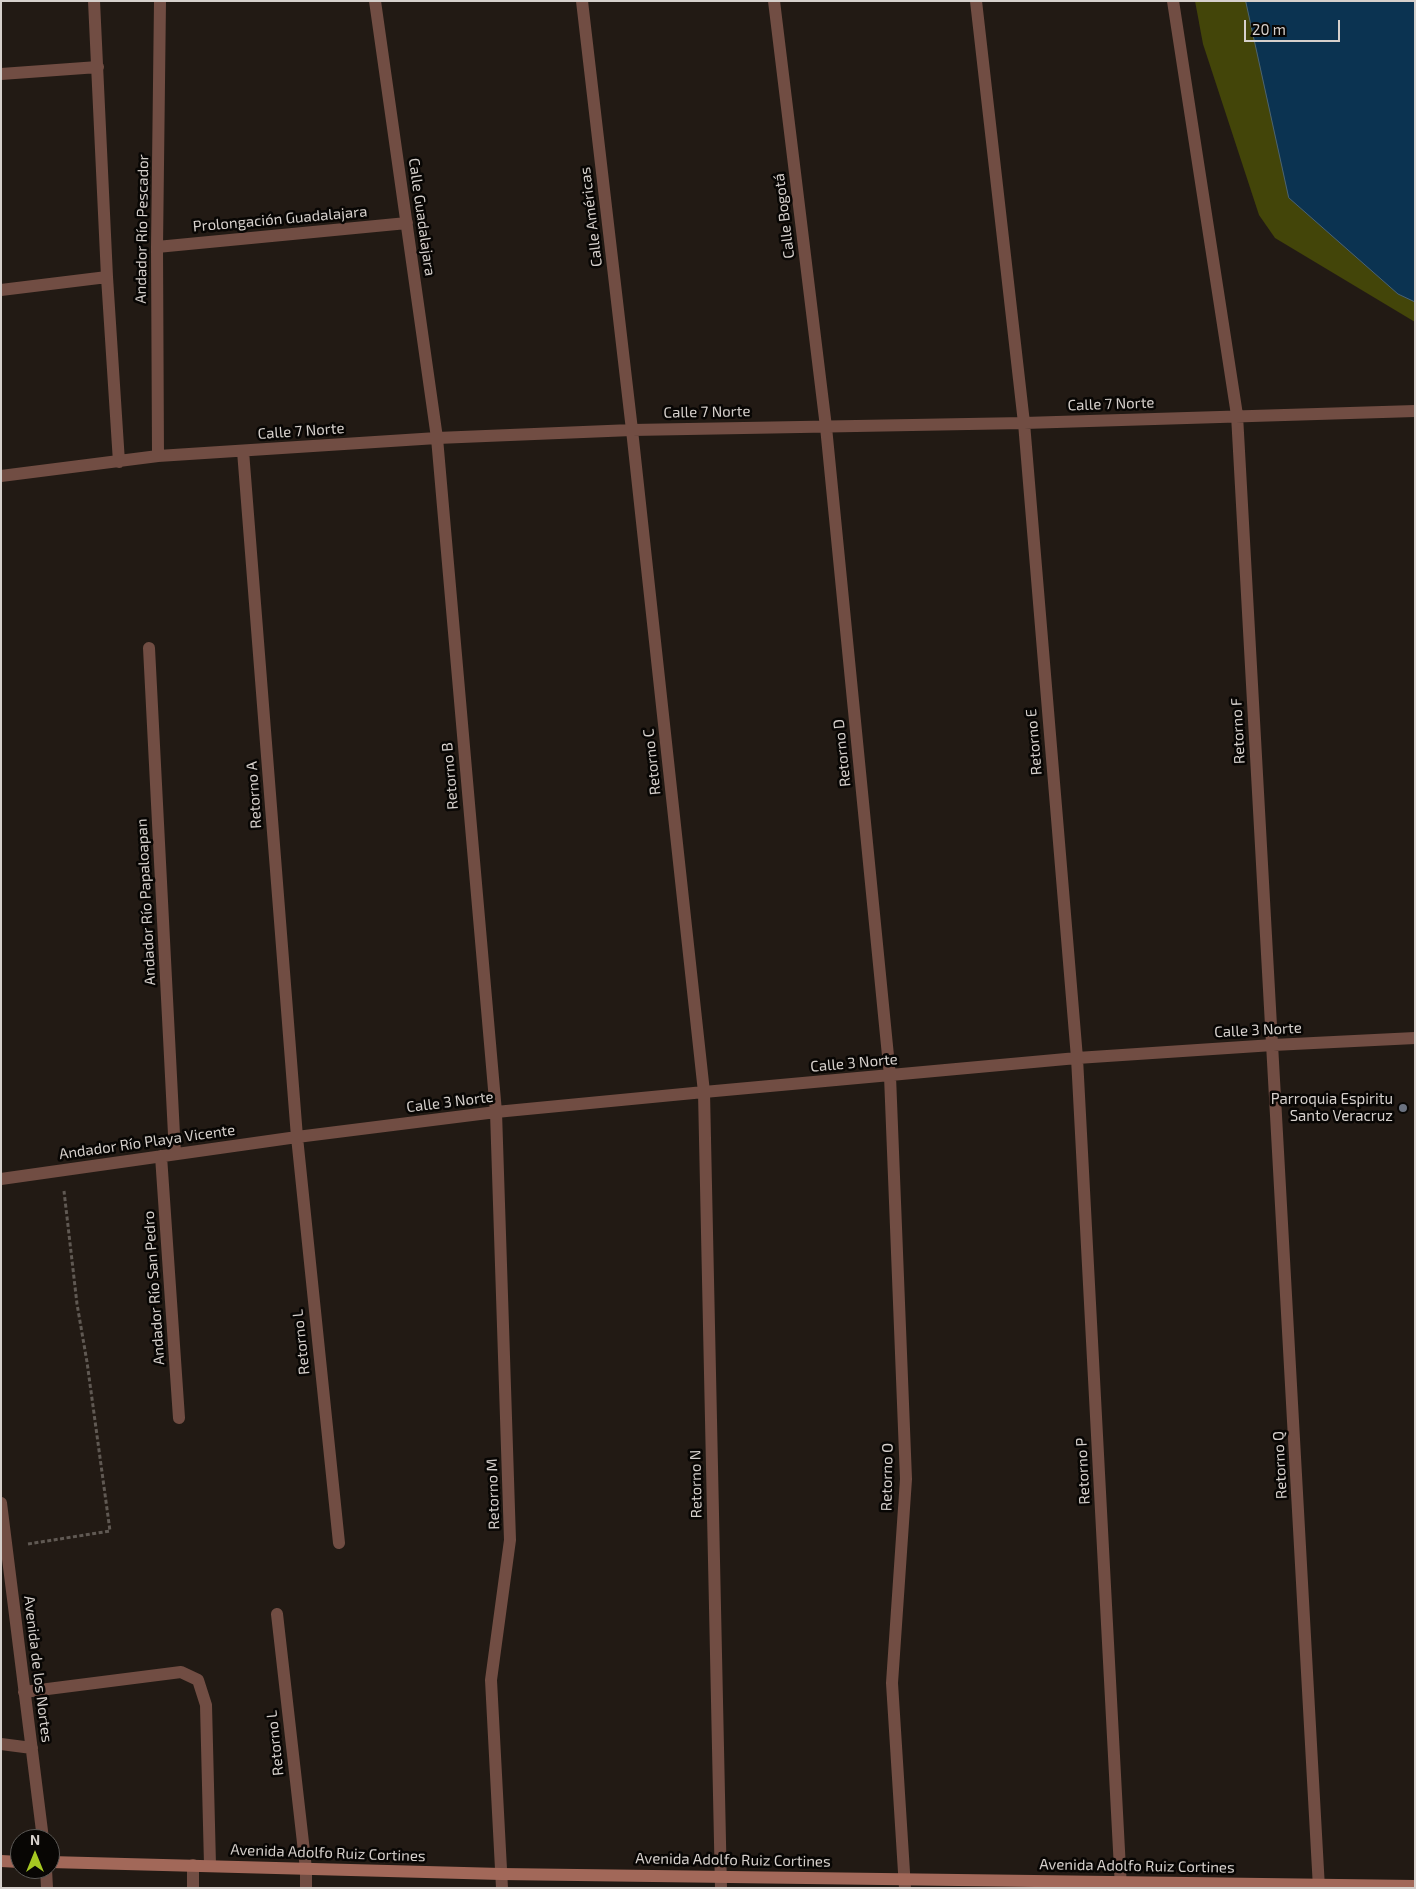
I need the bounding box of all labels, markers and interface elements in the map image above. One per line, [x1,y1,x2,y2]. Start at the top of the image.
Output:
scale bar [1246,10,1342,42]
text: 20 m [1252,20,1286,38]
street label: Andador Río Pescador [132,154,152,304]
street label: Calle Guadalajara [405,157,439,277]
street label: Calle Américas [576,166,606,268]
street label: Calle Bogotá [770,172,798,260]
street label: Prolongación Guadalajara [192,202,368,236]
street label: Calle 7 Norte [1067,393,1155,415]
street label: Calle 7 Norte [663,402,751,422]
street label: Calle 7 Norte [257,419,345,443]
street label: Retorno F [1227,697,1249,765]
street label: Retorno E [1022,708,1046,776]
street label: Retorno D [829,718,855,788]
street label: Retorno C [640,728,664,796]
street label: Retorno B [438,742,462,810]
street label: Retorno A [243,761,265,829]
street label: Andador Río Papaloapan [133,818,159,986]
street label: Calle 3 Norte [1214,1019,1302,1041]
street label: Calle 3 Norte [810,1050,898,1076]
street label: Calle 3 Norte [405,1088,495,1116]
place label: Parroquia Espiritu Santo Veracruz [1271,1090,1393,1125]
marker: Parroquia Espiritu Santo Veracruz [1397,1102,1409,1114]
street label: Andador Río Playa Vicente [58,1121,236,1163]
street label: Andador Río San Pedro [140,1210,168,1366]
street label: Retorno L [289,1308,313,1376]
street label: Retorno Q [1269,1431,1291,1499]
street label: Retorno P [1072,1437,1094,1505]
street label: Retorno O [877,1443,897,1511]
street label: Retorno N [686,1450,706,1518]
street label: Retorno M [483,1458,503,1530]
street label: Avenida de los Nortes [20,1594,56,1744]
street label: Retorno L [263,1709,287,1777]
north arrow [10,1829,60,1879]
text: N [30,1831,40,1848]
street label: Avenida Adolfo Ruiz Cortines [230,1841,426,1865]
street label: Avenida Adolfo Ruiz Cortines [635,1849,831,1871]
street label: Avenida Adolfo Ruiz Cortines [1039,1855,1235,1877]

